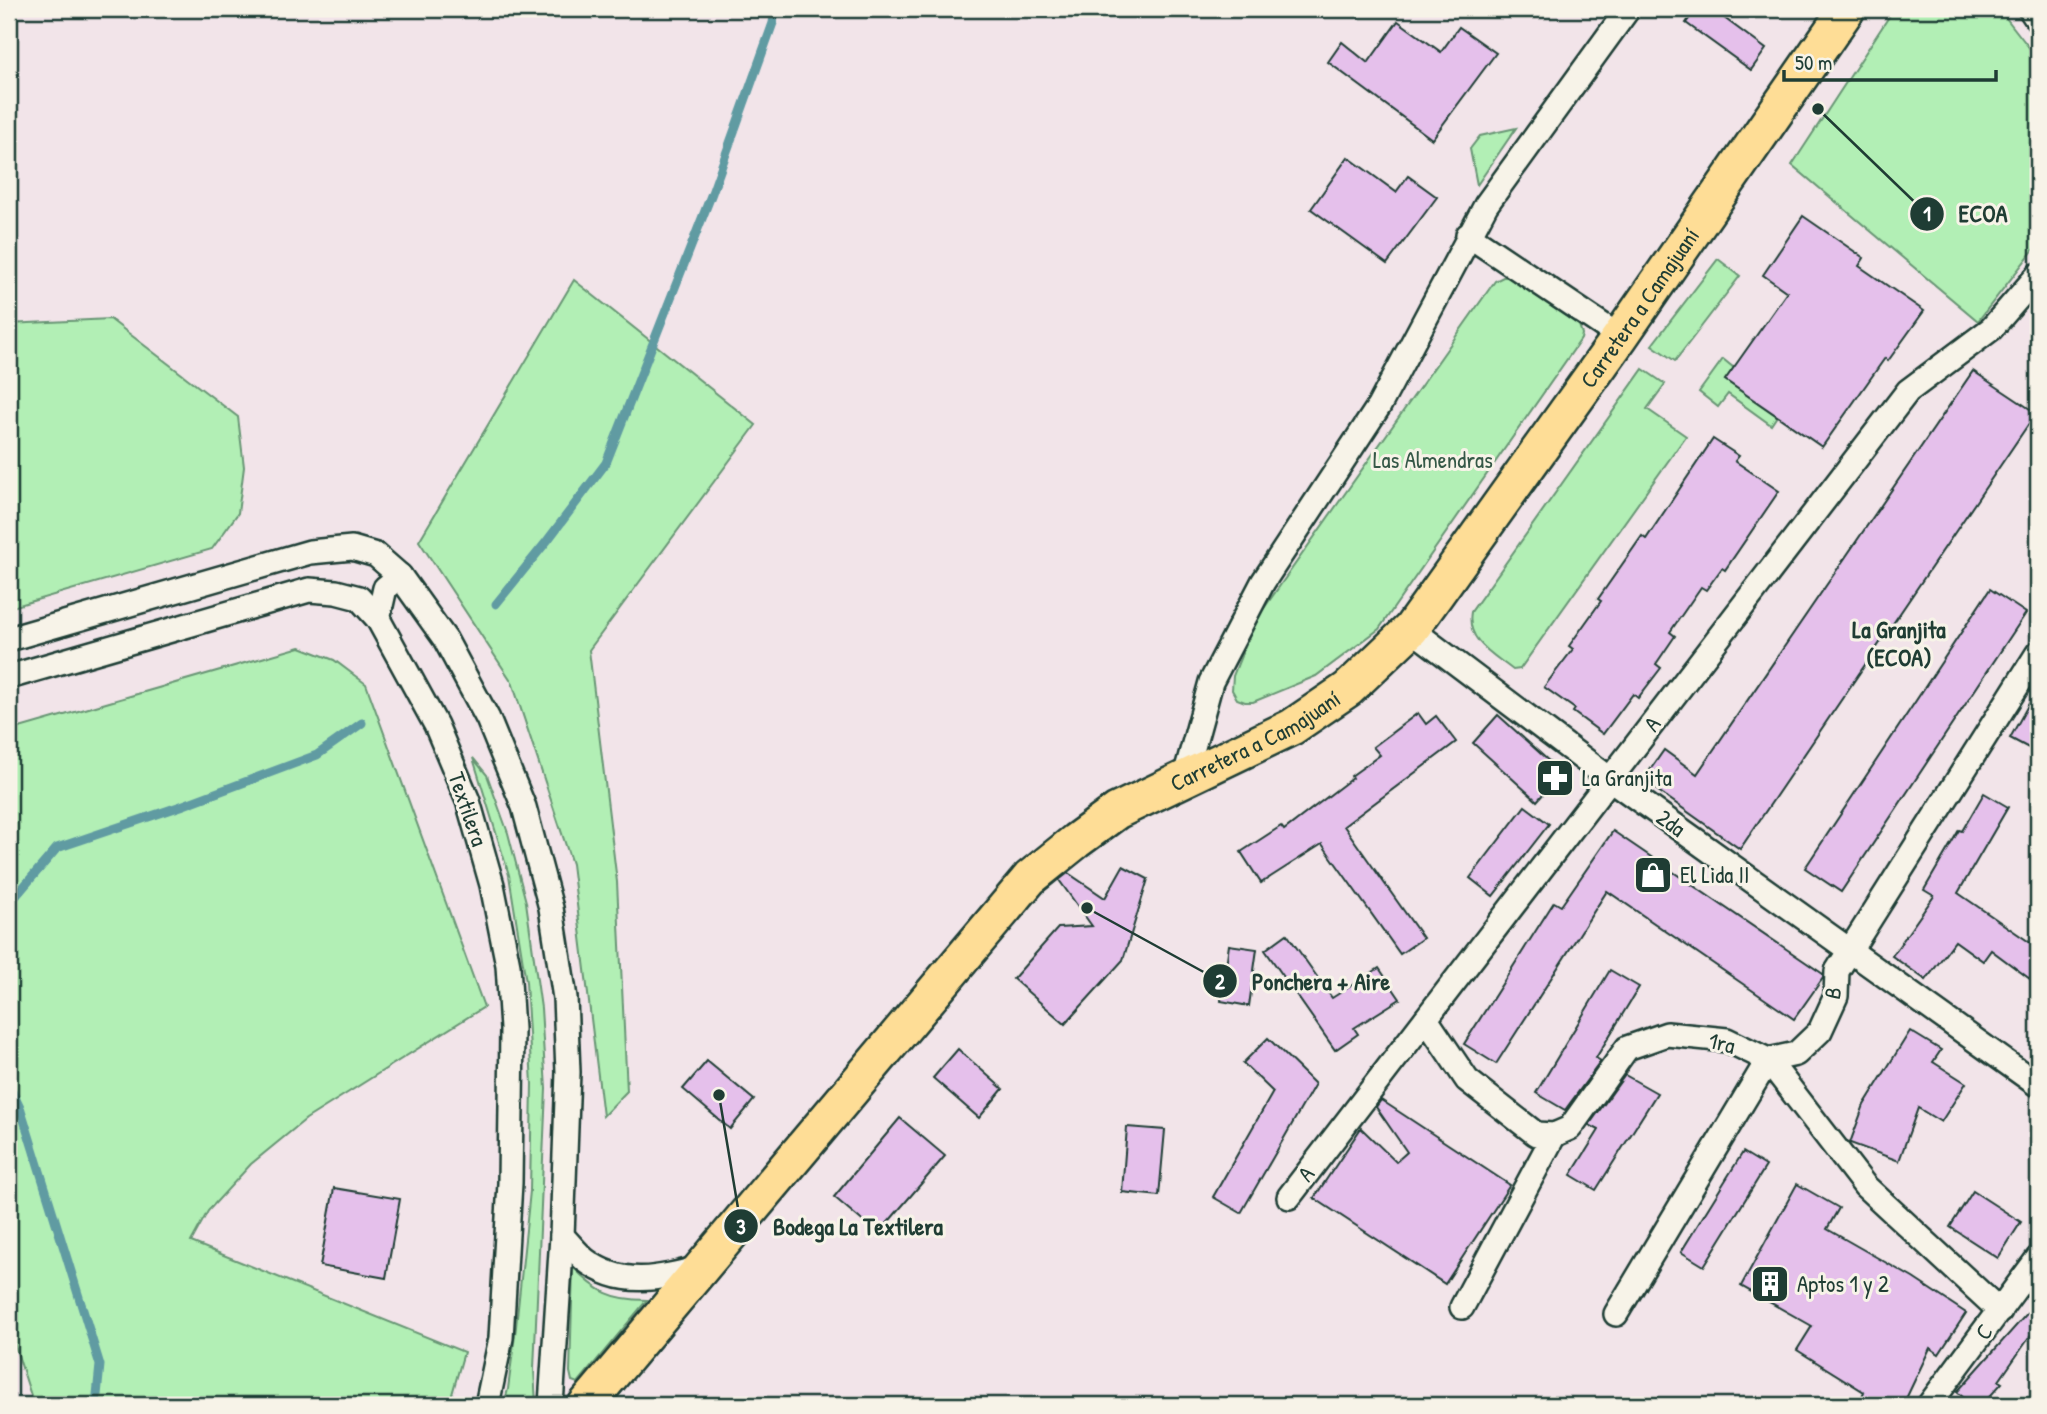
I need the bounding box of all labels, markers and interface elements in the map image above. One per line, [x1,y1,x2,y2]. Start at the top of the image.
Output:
scale bar [1784,38,1996,82]
text: 50 m [1795,48,1832,77]
callout: ECOA [1909,191,2021,236]
text: ECOA [1959,197,2008,229]
text: 1 [1923,199,1931,228]
street label: Carretera a Camajuaní [1573,221,1706,394]
park label: Las Almendras [1373,444,1493,475]
district label: La Granjita (ECOA) [1852,613,1946,673]
street label: Carretera a Camajuaní [1165,683,1346,798]
street label: A [1636,710,1667,738]
pharmacy icon: La Granjita [1534,757,1576,799]
place label: La Granjita [1582,762,1672,793]
street label: Textilera [441,768,496,850]
street label: 2da [1651,802,1692,844]
shop icon: El Lida II [1632,854,1674,896]
place label: El Lida II [1680,859,1749,890]
callout: Ponchera + Aire [1203,959,1404,1004]
text: Ponchera + Aire [1252,965,1390,997]
text: 2 [1215,967,1225,996]
street label: B [1816,984,1849,1002]
street label: 1ra [1706,1024,1739,1061]
street label: A [1290,1160,1321,1188]
callout: Bodega La Textilera [724,1204,957,1249]
text: Bodega La Textilera [773,1210,944,1243]
text: 3 [736,1212,746,1241]
building icon: Aptos 1 y 2 [1749,1263,1791,1305]
place label: Aptos 1 y 2 [1797,1268,1889,1299]
street label: C [1967,1317,2000,1346]

